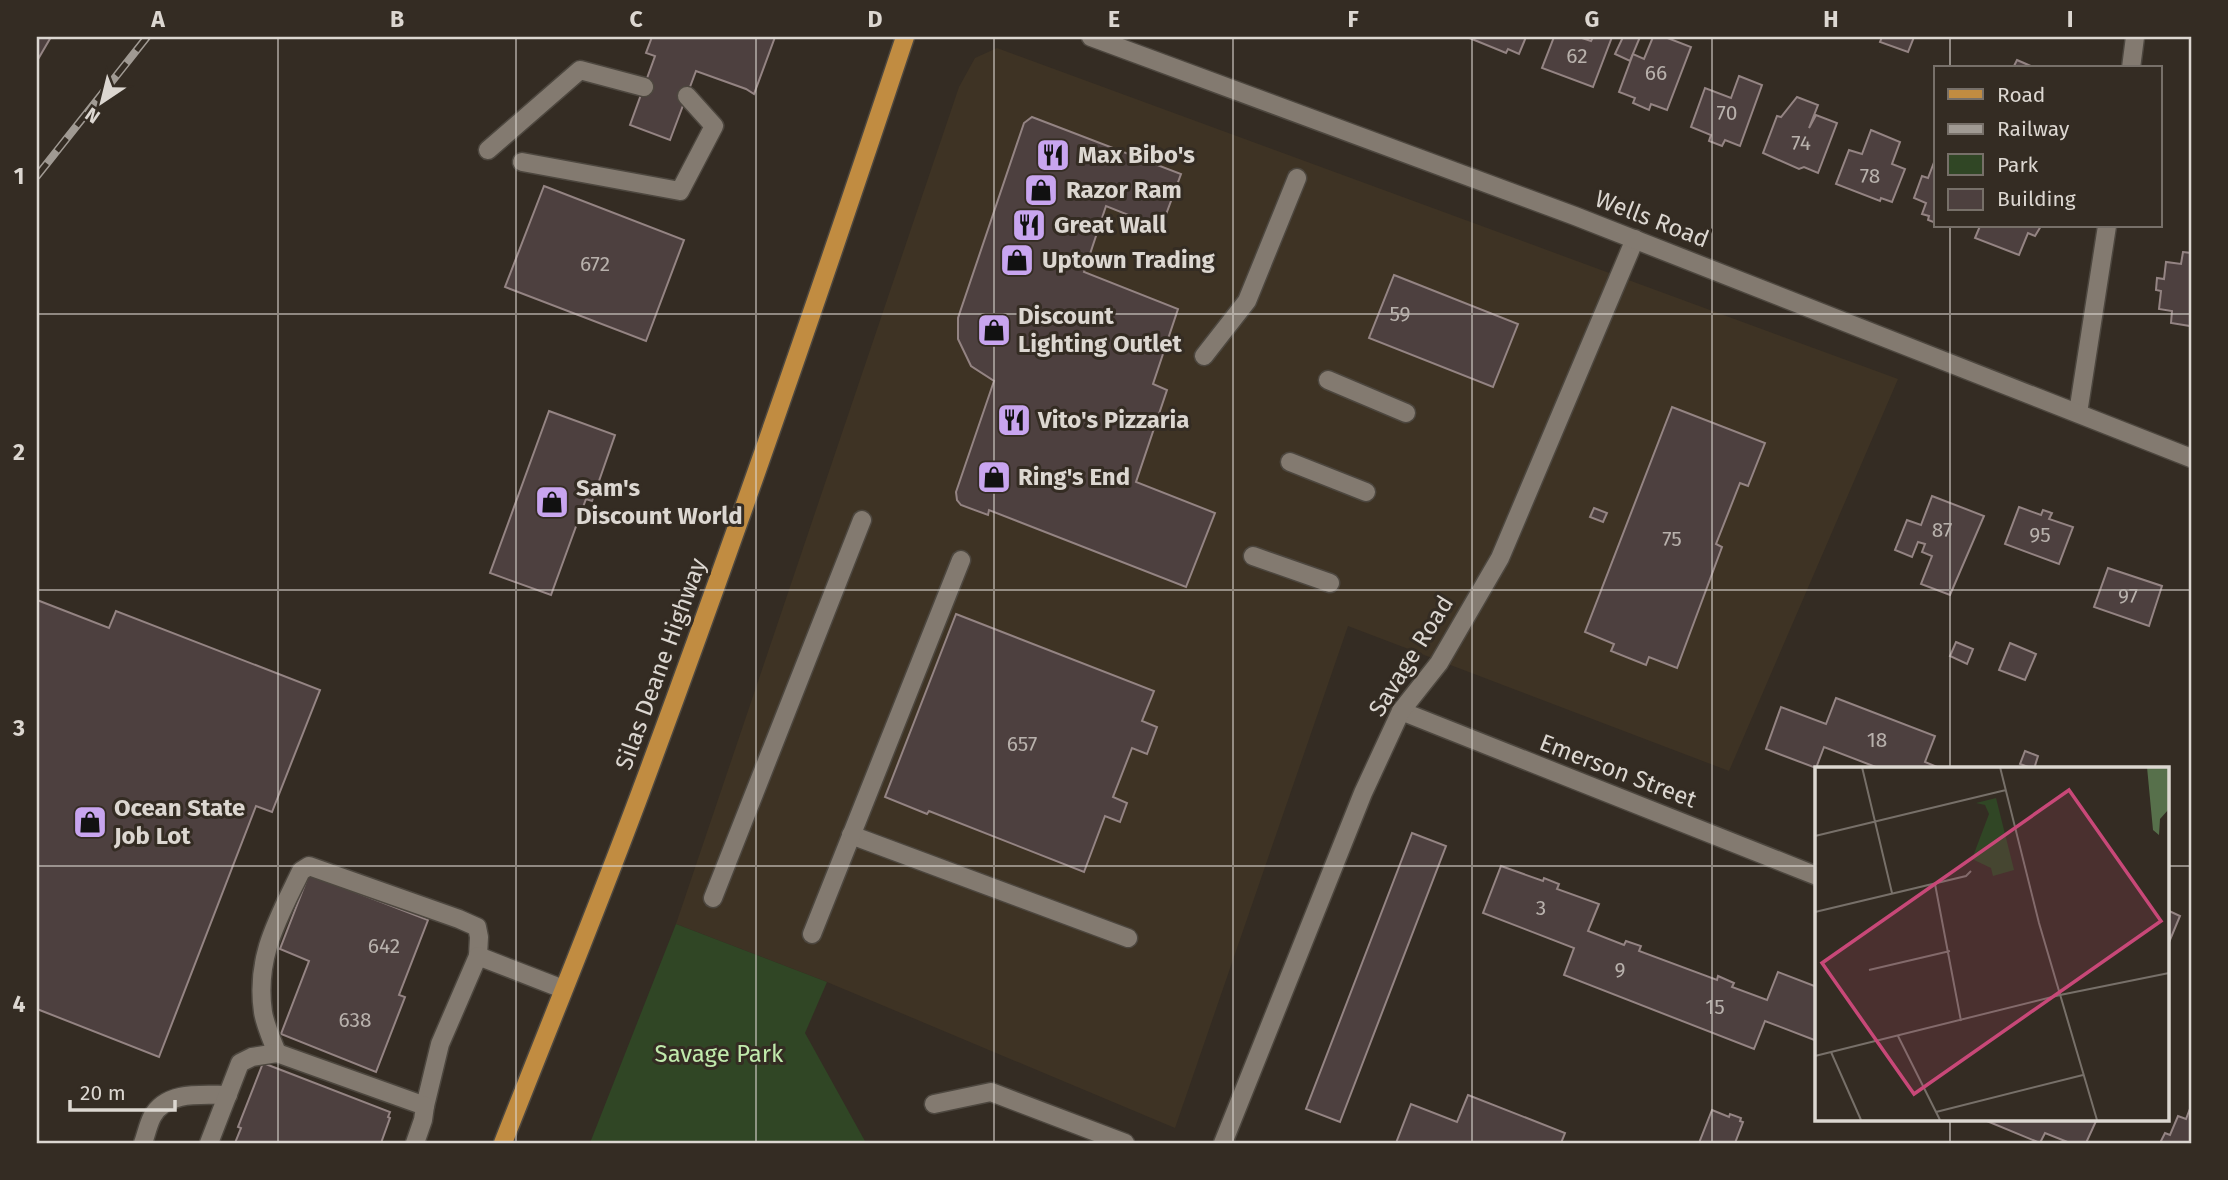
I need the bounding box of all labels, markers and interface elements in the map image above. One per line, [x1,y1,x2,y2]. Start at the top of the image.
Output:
text: A [150,5,165,33]
text: B [390,5,404,33]
text: C [629,5,643,33]
text: D [868,5,883,33]
text: E [1108,5,1120,33]
text: F [1347,5,1359,33]
text: G [1585,5,1599,33]
text: H [1823,5,1839,33]
text: I [2067,5,2073,33]
house number: 62 [1566,43,1588,69]
house number: 66 [1645,60,1667,86]
north arrow [66,66,136,136]
legend [1934,66,2162,228]
text: Road [1997,82,2045,108]
house number: 70 [1717,100,1737,126]
text: N [81,102,104,129]
text: Railway [1997,116,2070,142]
house number: 74 [1791,130,1811,156]
restaurant icon: Max Bibo's [1034,136,1072,174]
place label: Max Bibo's [1078,141,1195,169]
text: Park [1997,152,2039,178]
text: 1 [14,162,24,190]
house number: 78 [1860,163,1880,189]
shop icon: Razor Ram [1022,171,1060,209]
place label: Razor Ram [1066,176,1182,204]
street label: Wells Road [1591,184,1713,254]
text: Building [1997,186,2076,212]
restaurant icon: Great Wall [1010,206,1048,244]
place label: Great Wall [1054,211,1167,239]
shop icon: Uptown Trading [998,241,1036,279]
place label: Uptown Trading [1042,246,1216,274]
house number: 672 [580,251,610,277]
house number: 59 [1389,301,1411,327]
place label: Discount Lighting Outlet [1018,302,1183,358]
shop icon: Discount Lighting Outlet [975,311,1013,349]
restaurant icon: Vito's Pizzaria [995,401,1033,439]
place label: Vito's Pizzaria [1037,406,1189,434]
text: 2 [13,438,25,466]
shop icon: Ring's End [975,458,1013,496]
place label: Ring's End [1018,463,1130,491]
place label: Sam's Discount World [576,474,743,530]
shop icon: Sam's Discount World [533,483,571,521]
house number: 87 [1932,517,1952,543]
house number: 95 [2029,522,2051,548]
house number: 75 [1662,526,1682,552]
street label: Silas Deane Highway [610,554,712,774]
house number: 97 [2118,583,2138,609]
street label: Savage Road [1363,591,1459,721]
text: 3 [12,714,25,742]
house number: 18 [1867,727,1887,753]
street label: Emerson Street [1536,728,1701,814]
house number: 657 [1007,731,1037,757]
inset map [1815,767,2168,1120]
place label: Ocean State Job Lot [113,794,245,850]
shop icon: Ocean State Job Lot [71,803,109,841]
house number: 3 [1536,895,1546,921]
house number: 642 [368,933,400,959]
house number: 9 [1614,957,1626,983]
text: 4 [13,990,26,1018]
house number: 15 [1705,994,1725,1020]
house number: 638 [338,1007,372,1033]
park label: Savage Park [655,1040,784,1068]
scale bar [70,1068,175,1112]
text: 20 m [80,1080,126,1106]

